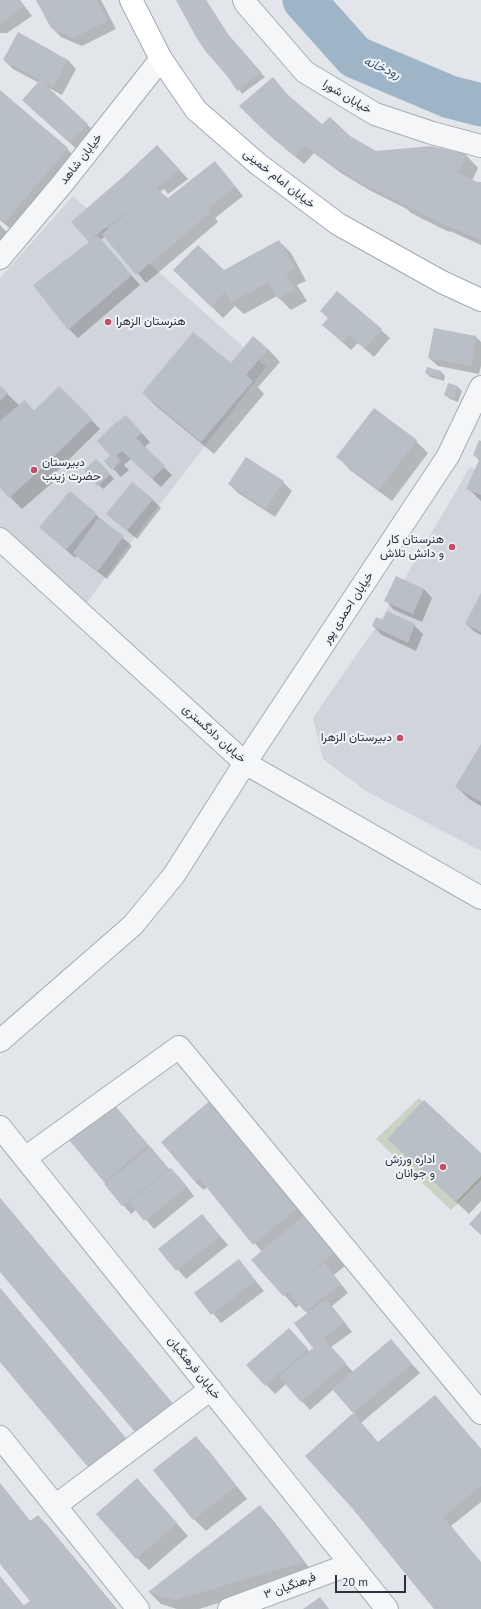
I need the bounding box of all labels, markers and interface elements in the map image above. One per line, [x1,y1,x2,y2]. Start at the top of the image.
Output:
water label: رودخانه [361,53,403,83]
street label: خیابان شورا [320,77,374,117]
street label: خیابان شاهد [57,131,105,187]
street label: خیابان امام خمینی [240,146,318,212]
place label: هنرستان الزهرا [116,315,185,329]
marker: هنرستان الزهرا [103,317,113,327]
place label: دبیرستان حضرت زینب [42,456,101,484]
marker: دبیرستان حضرت زینب [29,465,39,475]
place label: هنرستان کار و دانش تلاش [380,533,444,561]
marker: هنرستان کار و دانش تلاش [447,542,457,552]
street label: خیابان احمدی پور [319,569,377,647]
street label: خیابان دادگستری [179,702,249,766]
place label: دبیرستان الزهرا [321,731,392,745]
marker: دبیرستان الزهرا [395,733,405,743]
place label: اداره ورزش و جوانان [385,1153,435,1181]
marker: اداره ورزش و جوانان [438,1162,448,1172]
street label: خیابان فرهنگیان [164,1334,224,1402]
scale bar [337,1567,408,1593]
street label: فرهنگیان ۳ [262,1570,318,1602]
text: 20 m [342,1574,368,1589]

